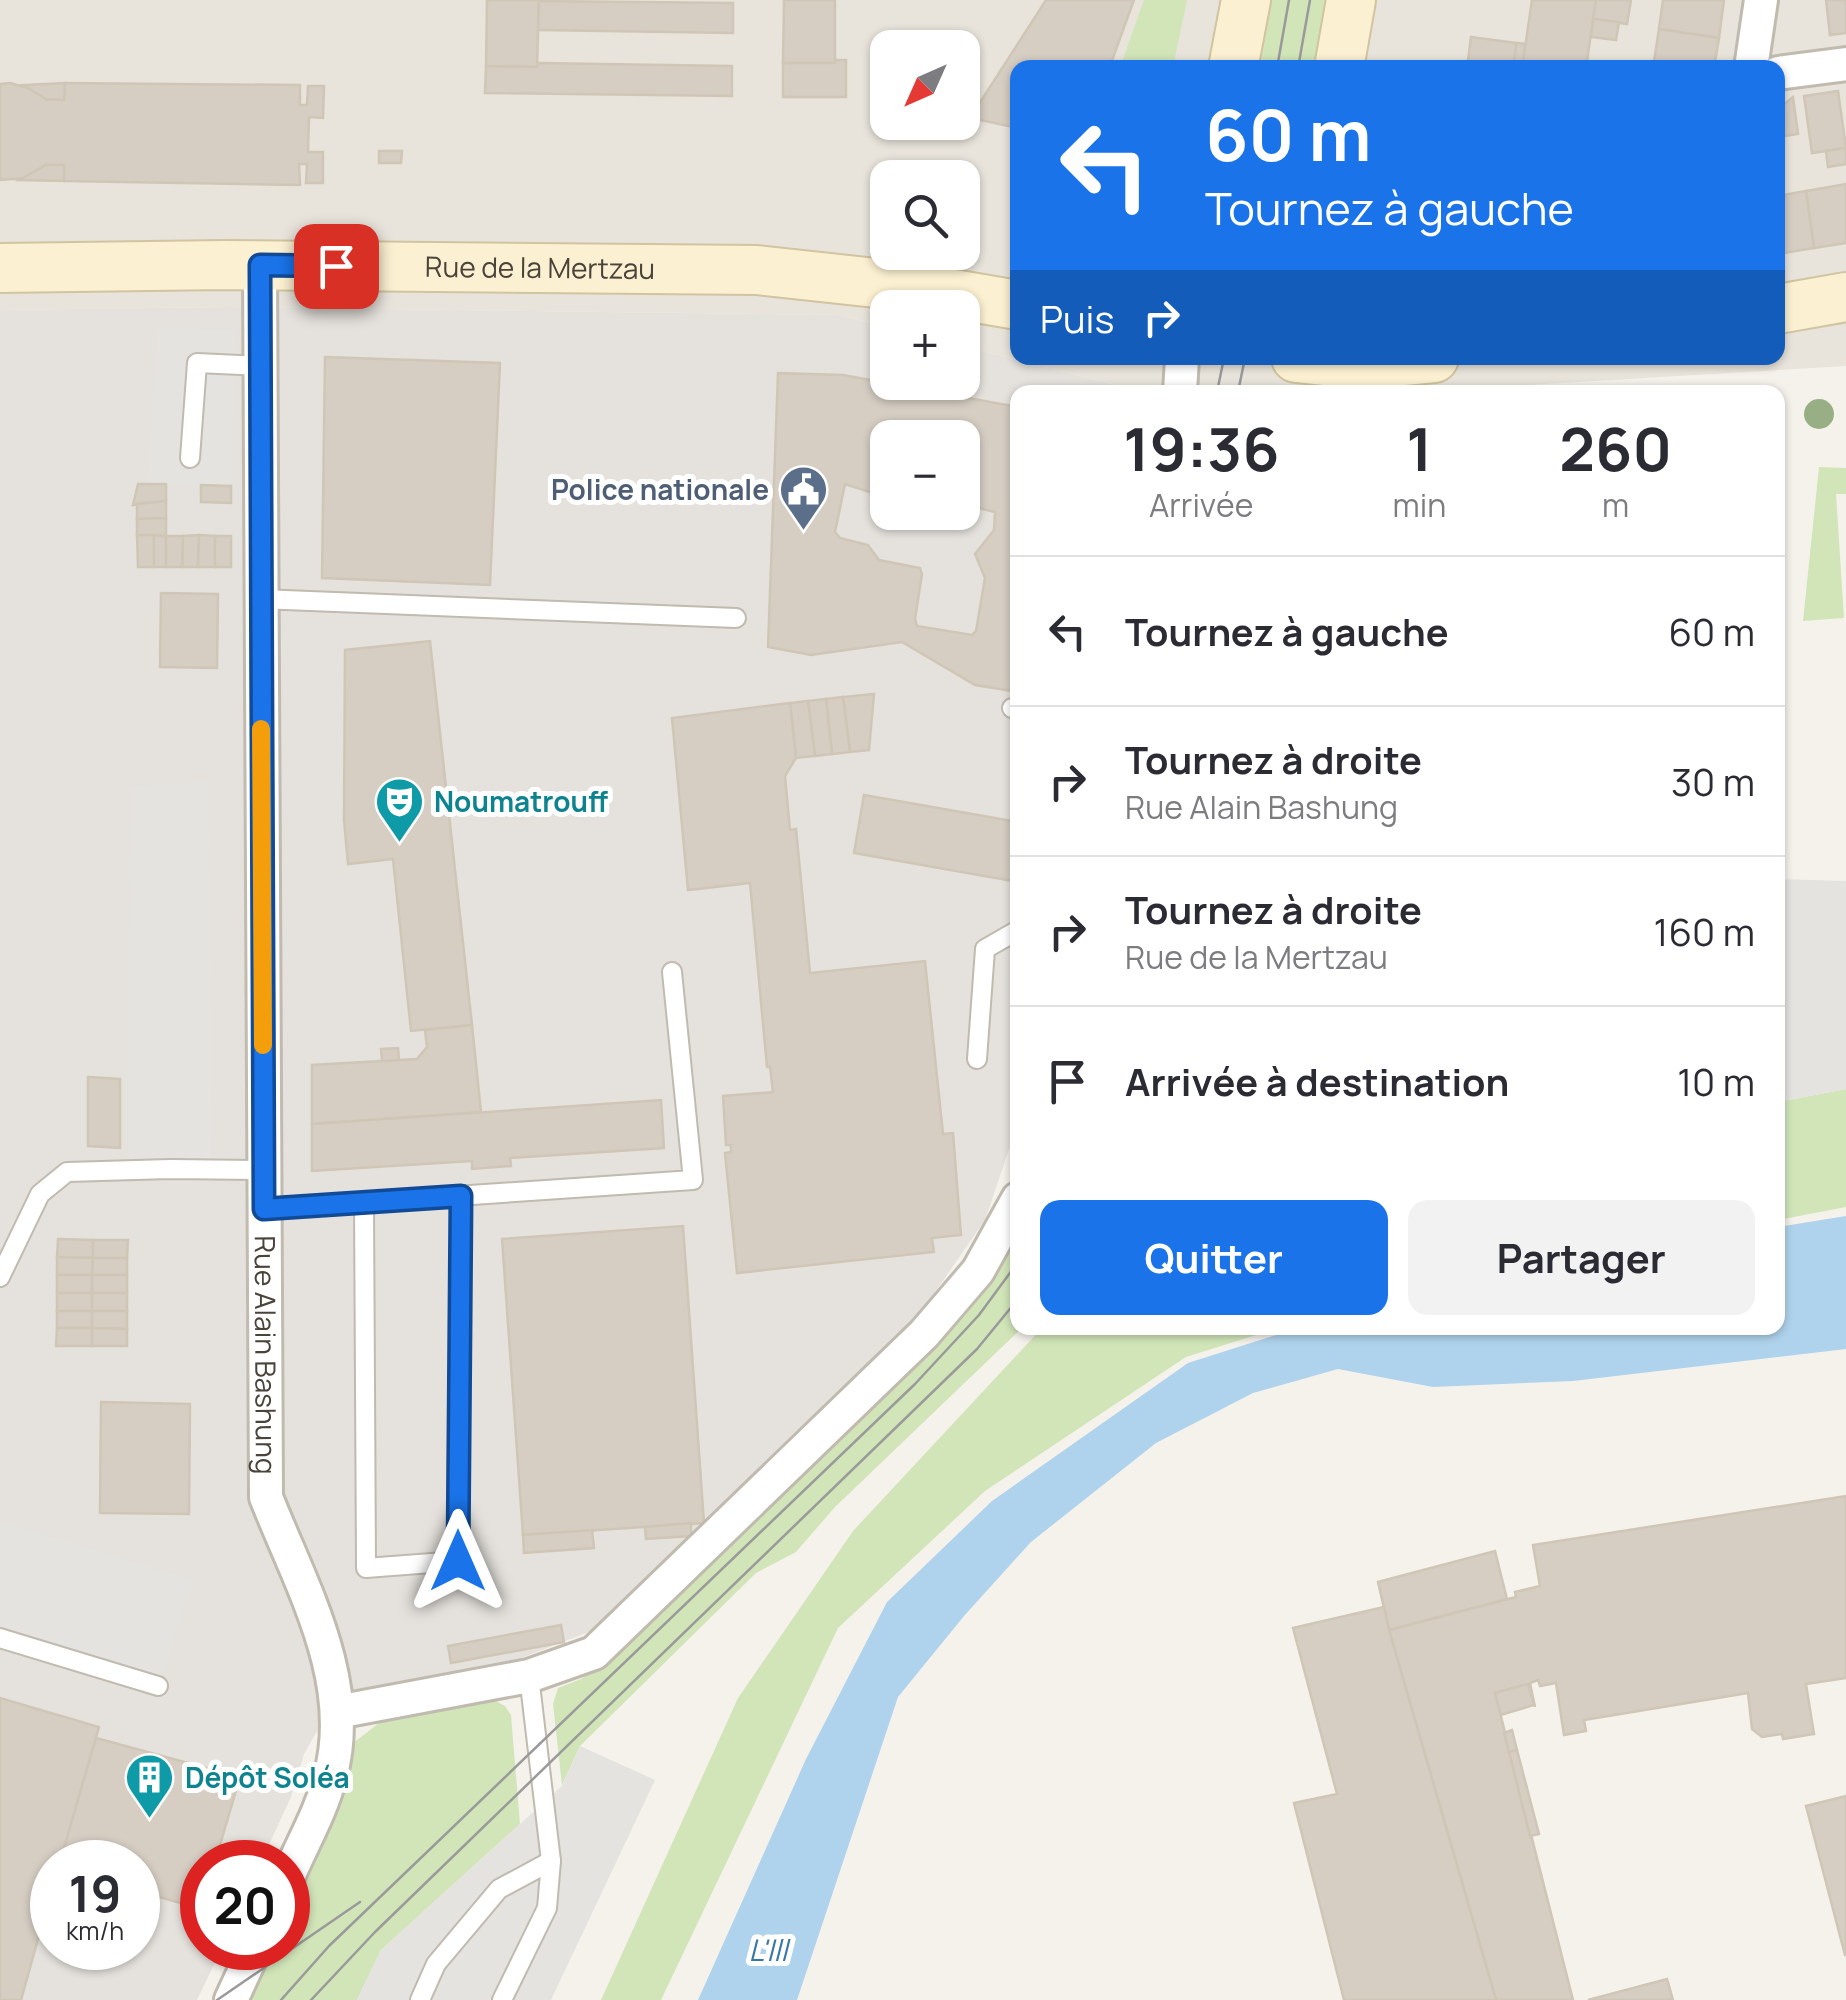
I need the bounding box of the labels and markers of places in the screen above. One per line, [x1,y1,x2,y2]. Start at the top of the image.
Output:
pin [294,224,379,309]
public building icon: Police nationale [778,464,830,532]
place label: Police nationale [551,470,769,508]
theatre icon: Noumatrouff [373,776,425,844]
place label: Noumatrouff [434,782,608,820]
building icon: Dépôt Soléa [124,1752,176,1820]
place label: Dépôt Soléa [185,1758,350,1796]

